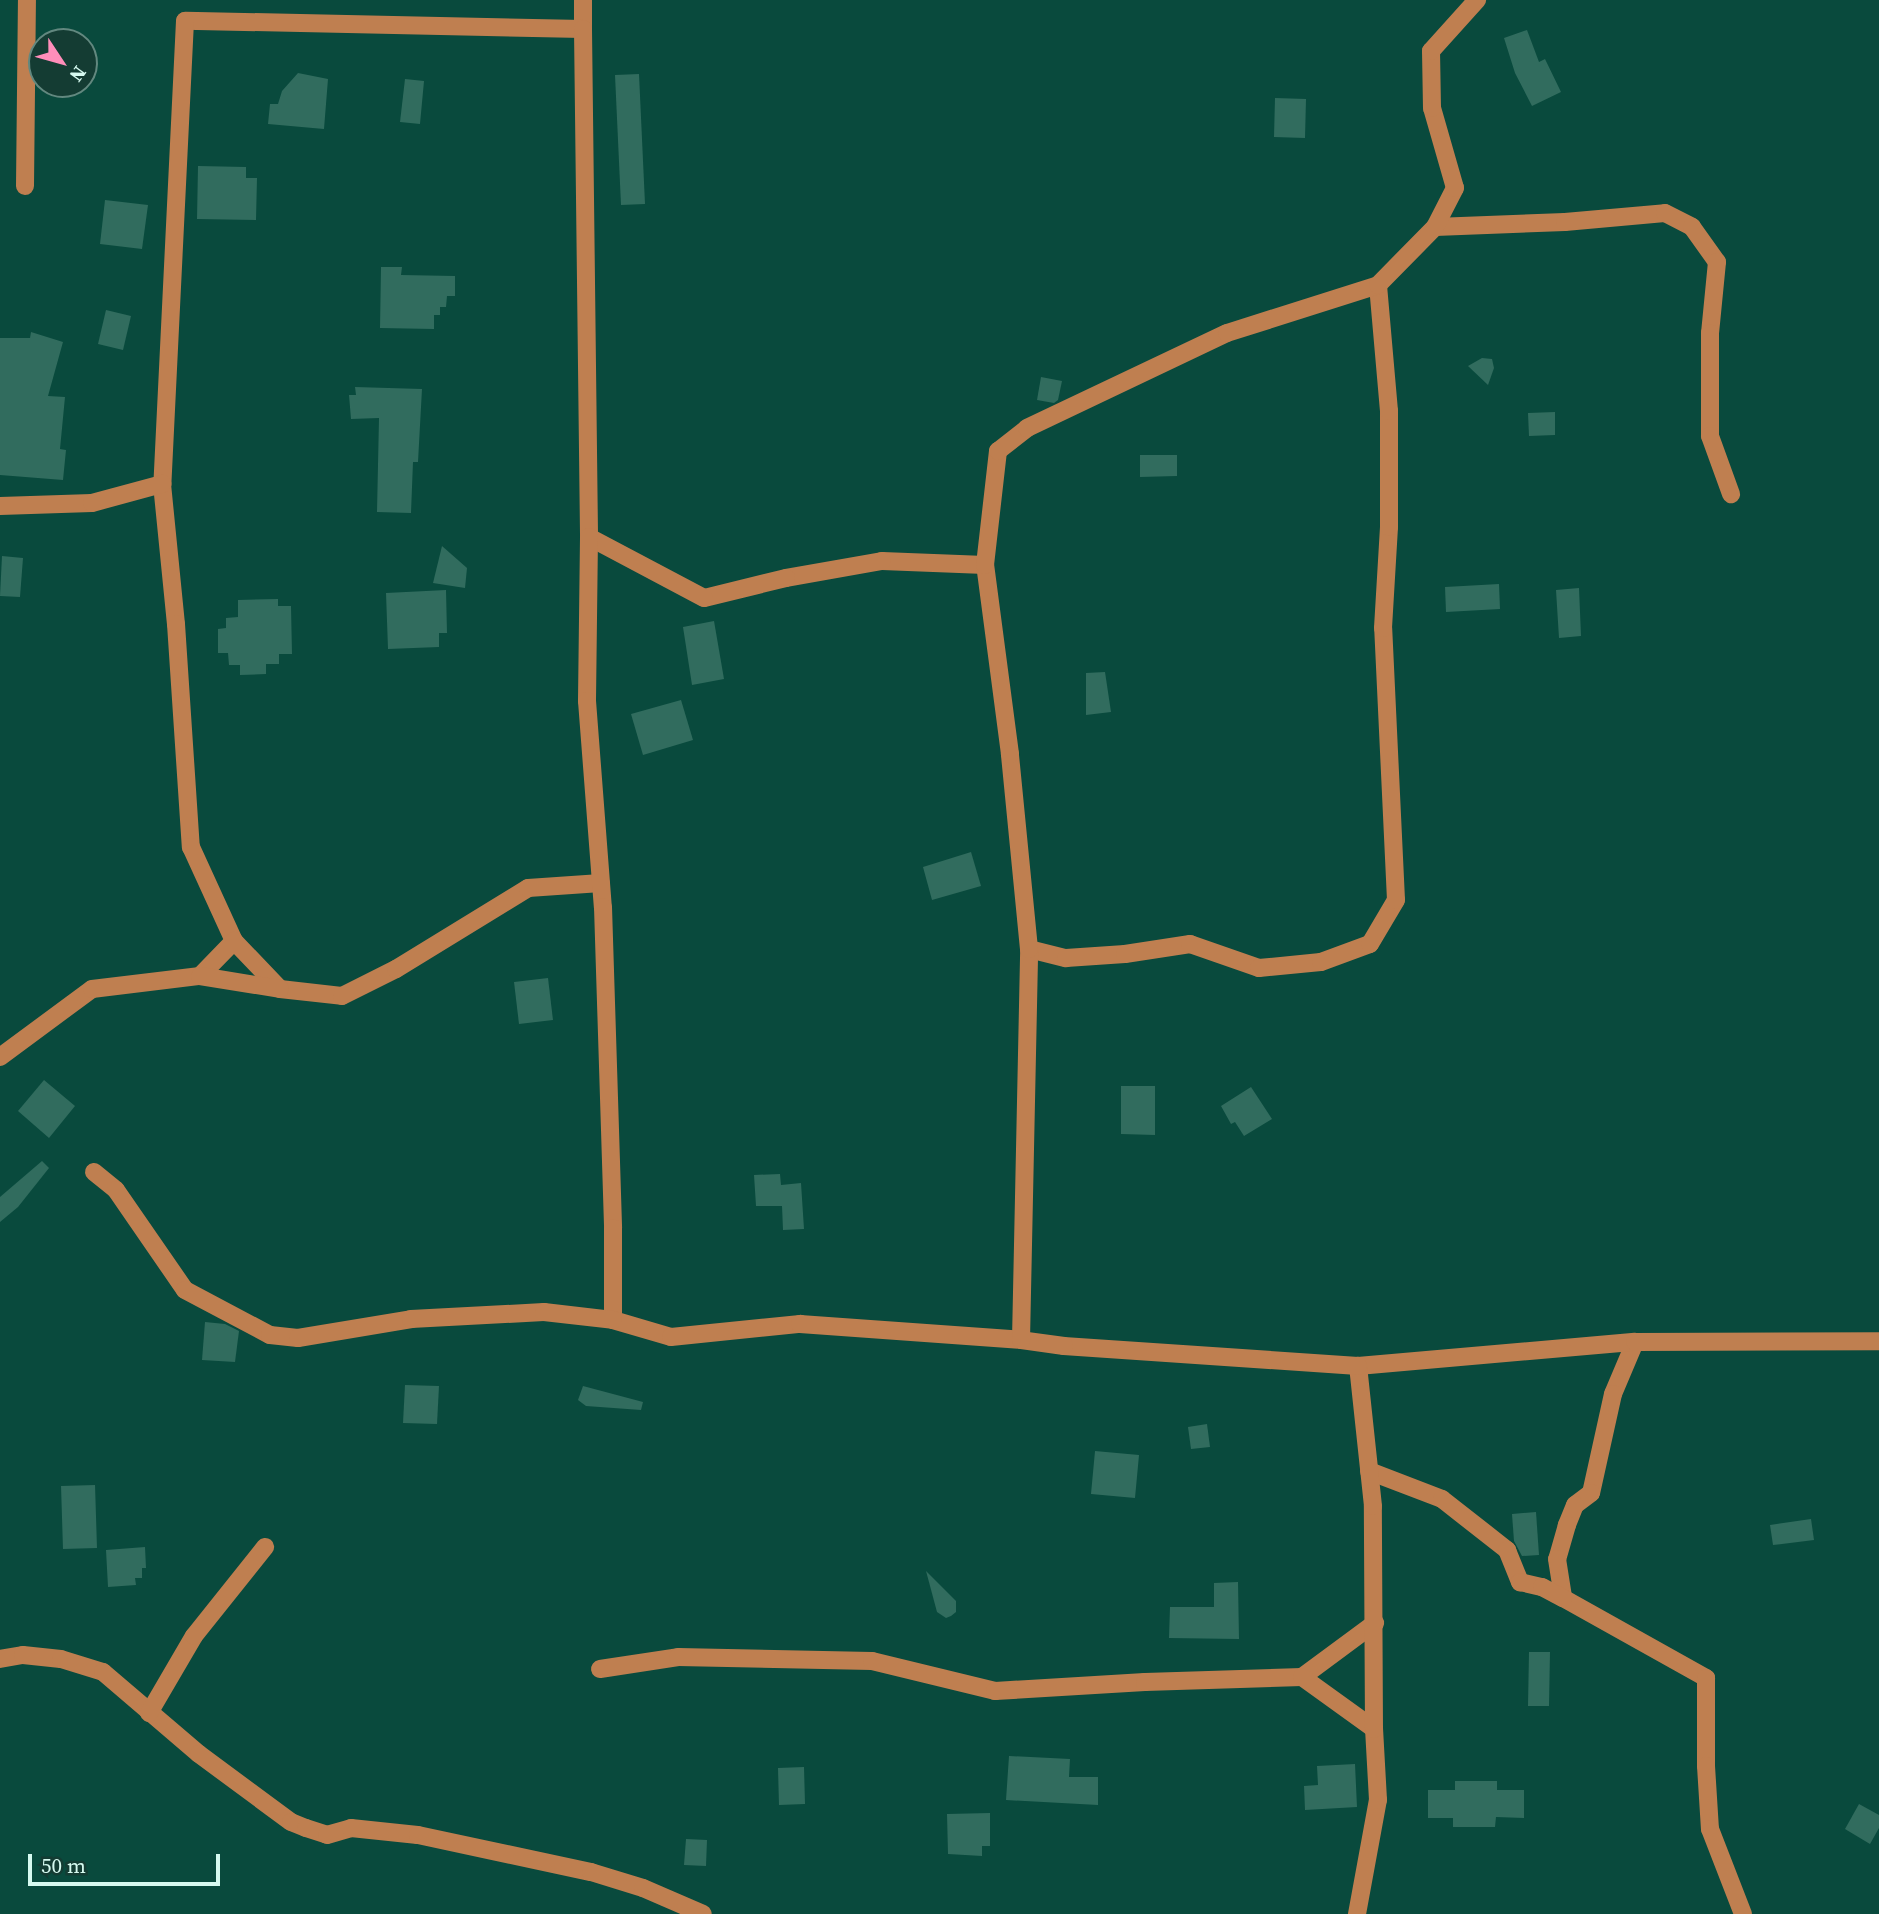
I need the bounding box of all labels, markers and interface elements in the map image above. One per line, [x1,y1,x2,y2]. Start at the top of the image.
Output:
north arrow [28,28,98,98]
text: N [64,61,93,87]
scale bar [32,1840,224,1884]
text: 50 m [41,1851,86,1880]

